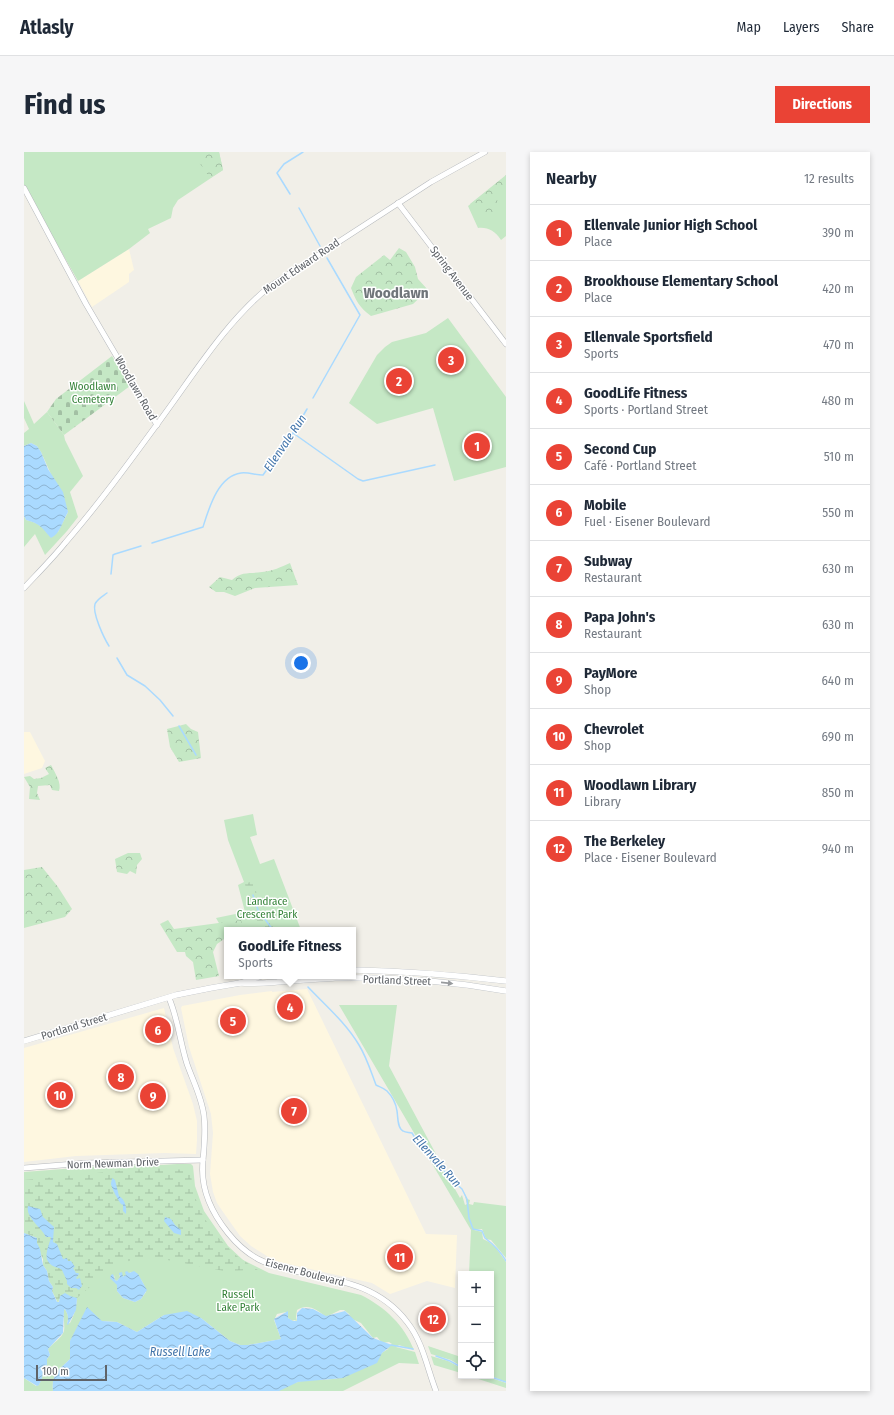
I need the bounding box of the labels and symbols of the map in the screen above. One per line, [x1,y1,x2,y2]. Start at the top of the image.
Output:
street label: Mount Edward Road [261,236,342,297]
street label: Spring Avenue [427,244,476,303]
district label: Woodlawn [363,284,429,302]
pin: 3 [438,345,464,375]
street label: Woodlawn Road [112,354,159,423]
pin: 2 [386,366,412,396]
park label: Woodlawn Cemetery [70,380,116,406]
water label: Ellenvale Run [261,412,309,474]
pin: 1 [464,431,490,461]
your location [291,653,311,673]
park label: Landrace Crescent Park [237,895,298,921]
street label: Portland Street [363,973,432,988]
one-way arrow [441,980,453,986]
pin: 4 [277,992,303,1022]
pin: 5 [220,1006,246,1036]
street label: Portland Street [40,1010,109,1043]
pin: 6 [145,1015,171,1045]
pin: 8 [108,1062,134,1092]
pin: 10 [47,1080,73,1110]
pin: 9 [140,1081,166,1111]
pin: 7 [281,1096,307,1126]
water label: Ellenvale Run [410,1132,464,1190]
street label: Norm Newman Drive [67,1155,159,1172]
pin: 11 [387,1242,413,1272]
street label: Eisener Boulevard [264,1256,346,1289]
park label: Russell Lake Park [217,1288,260,1314]
pin: 12 [420,1304,446,1334]
water label: Russell Lake [150,1345,210,1359]
scale bar [36,1363,107,1382]

